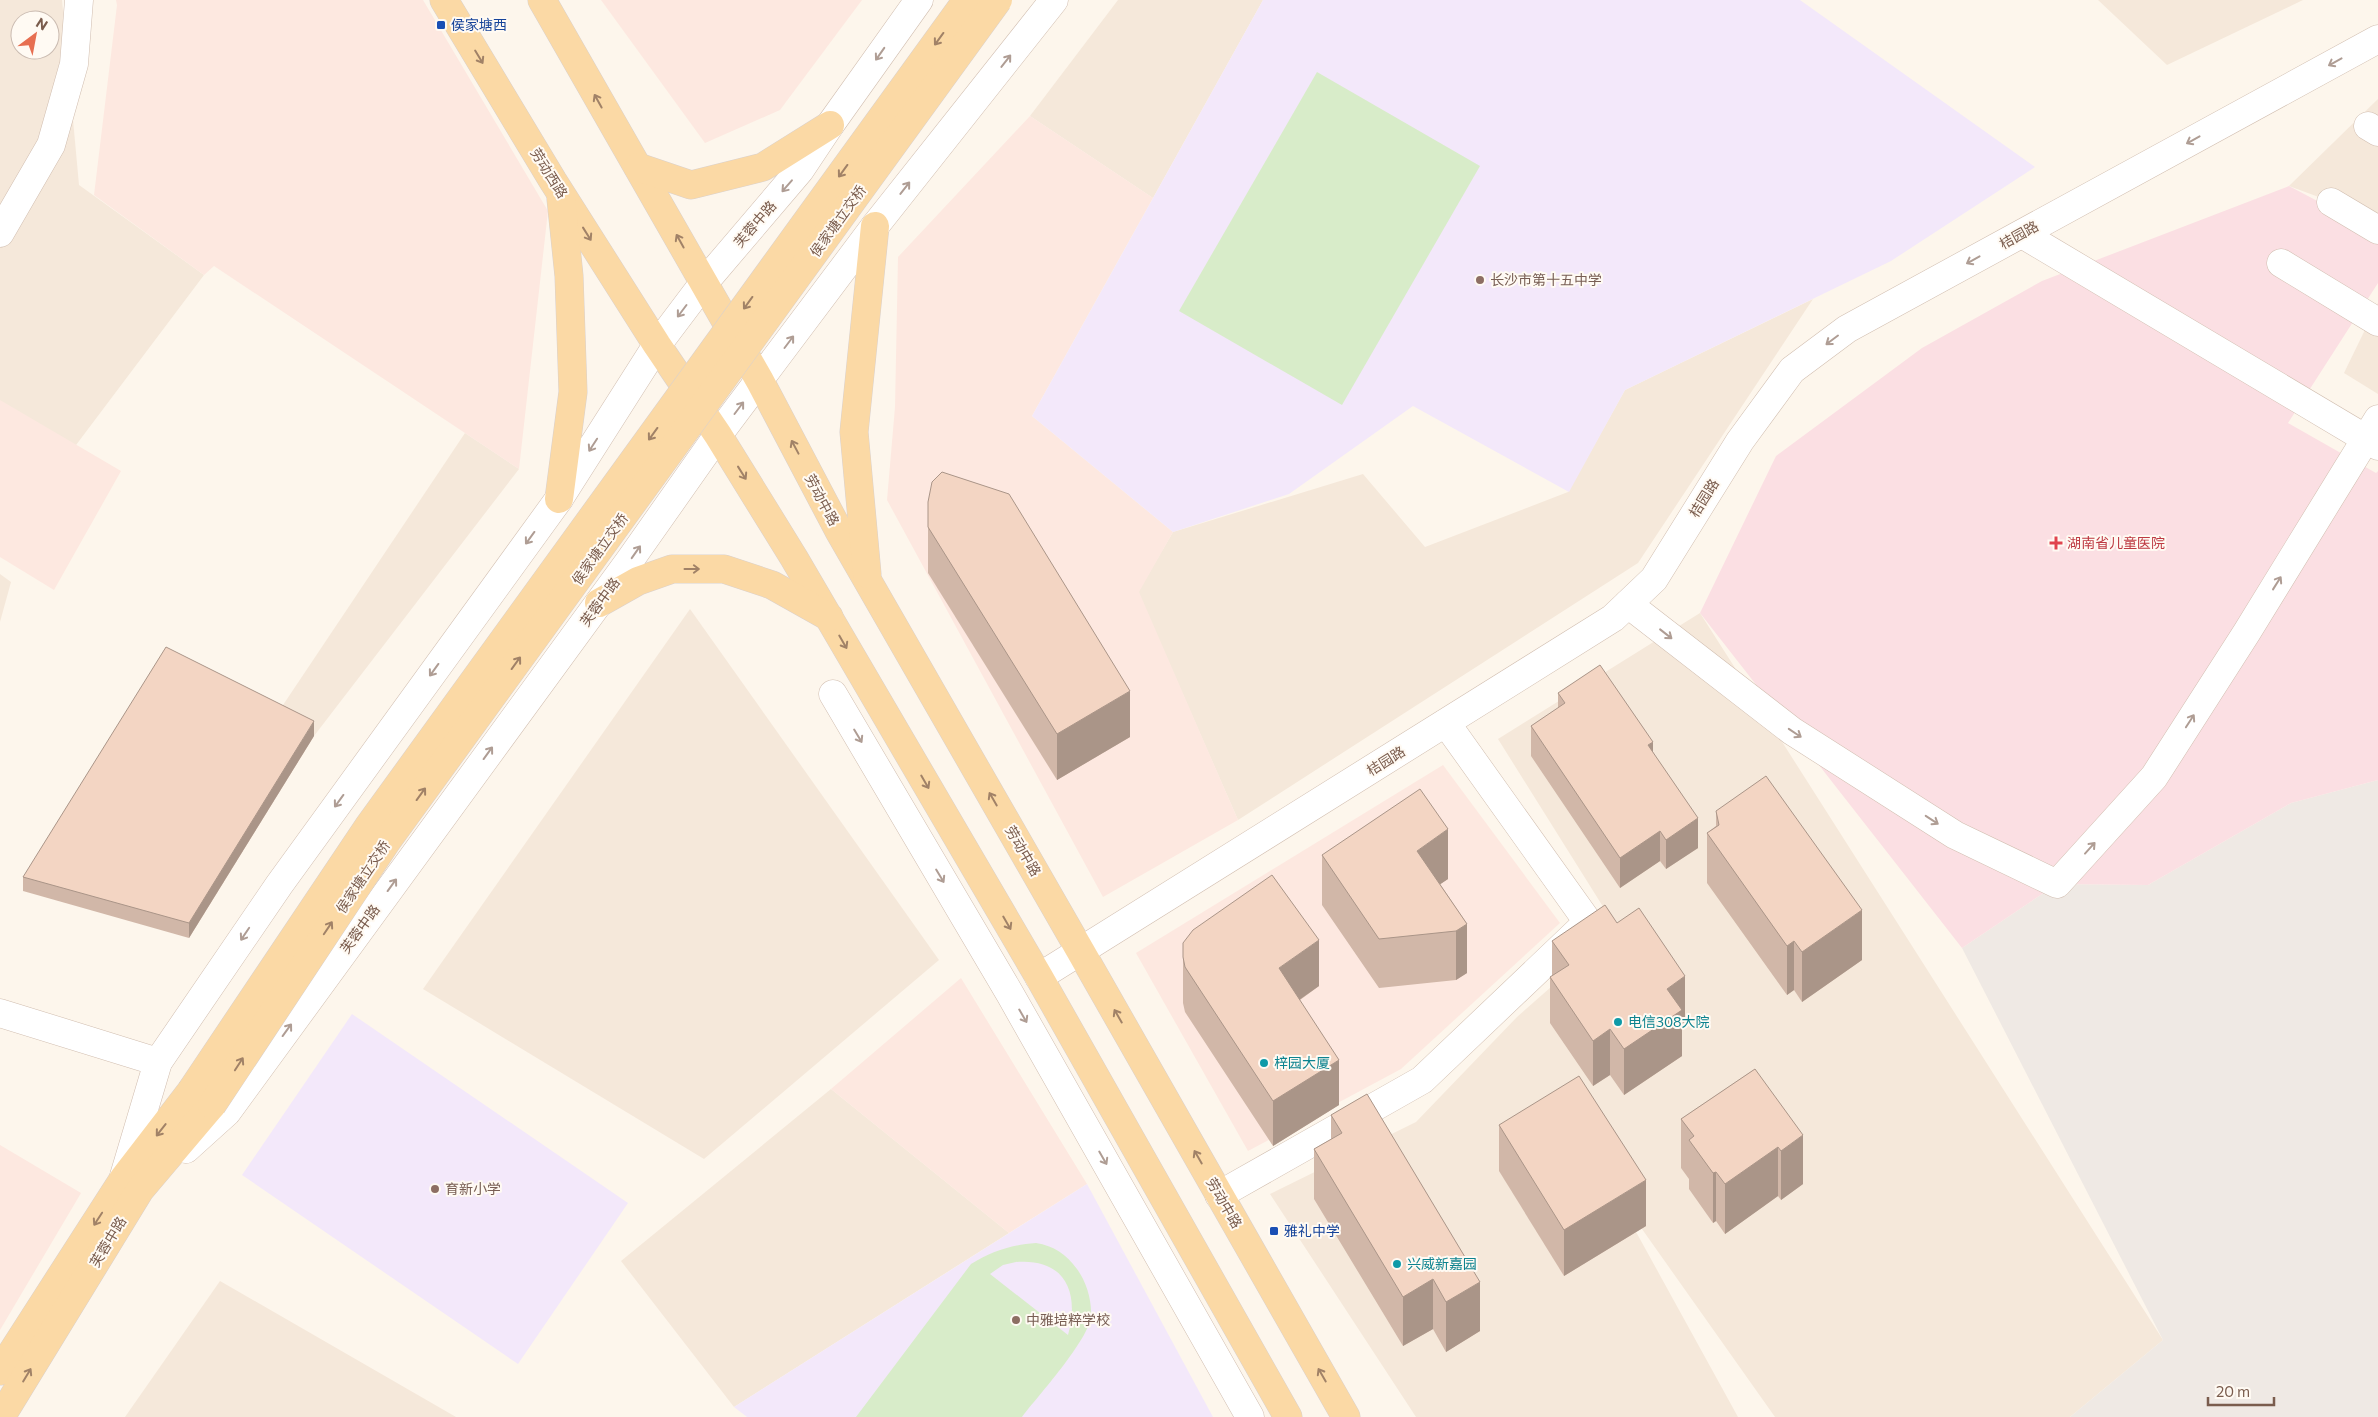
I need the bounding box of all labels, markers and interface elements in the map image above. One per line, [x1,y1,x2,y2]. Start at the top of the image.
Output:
north arrow [10,10,60,60]
text: N [33,14,51,34]
place label: 侯家塘西 [451,16,507,33]
marker: 侯家塘西 [435,19,447,31]
one-way arrow [933,32,944,45]
one-way arrow [875,47,886,60]
one-way arrow [474,49,484,63]
one-way arrow [1001,55,1012,68]
one-way arrow [2329,58,2343,68]
one-way arrow [593,94,603,108]
one-way arrow [2186,136,2200,146]
street label: 劳动西路 [527,144,571,201]
one-way arrow [838,164,848,178]
one-way arrow [781,180,792,193]
street label: 侯家塘立交桥 [806,182,869,260]
one-way arrow [900,182,911,195]
street label: 芙蓉中路 [730,197,779,250]
street label: 桔园路 [1996,217,2041,252]
one-way arrow [582,226,592,240]
one-way arrow [674,235,684,249]
one-way arrow [1966,255,1981,265]
place label: 长沙市第十五中学 [1490,271,1602,288]
marker: 长沙市第十五中学 [1474,274,1486,286]
one-way arrow [743,296,753,310]
one-way arrow [677,304,688,317]
one-way arrow [784,335,794,349]
one-way arrow [1825,335,1839,345]
one-way arrow [734,401,744,415]
one-way arrow [648,427,658,441]
one-way arrow [588,437,598,451]
one-way arrow [790,440,800,455]
one-way arrow [737,465,747,479]
street label: 劳动中路 [802,471,843,528]
street label: 桔园路 [1685,475,1722,520]
street label: 侯家塘立交桥 [568,510,631,588]
one-way arrow [524,531,535,544]
place label: 湖南省儿童医院 [2067,534,2165,551]
marker: 湖南省儿童医院 [2049,536,2063,550]
one-way arrow [631,545,641,559]
one-way arrow [684,564,700,574]
street label: 芙蓉中路 [576,574,623,629]
one-way arrow [2272,577,2282,591]
one-way arrow [1659,628,1672,639]
one-way arrow [839,635,849,649]
one-way arrow [511,656,521,670]
one-way arrow [429,662,439,676]
one-way arrow [2185,714,2195,728]
one-way arrow [1788,728,1802,738]
one-way arrow [853,729,863,743]
street label: 桔园路 [1363,742,1408,779]
one-way arrow [483,746,493,760]
one-way arrow [921,775,931,789]
one-way arrow [415,788,426,802]
one-way arrow [988,793,998,807]
one-way arrow [334,794,344,808]
one-way arrow [1924,816,1938,826]
street label: 劳动中路 [1002,822,1045,879]
street label: 侯家塘立交桥 [332,837,393,916]
one-way arrow [2084,841,2095,854]
one-way arrow [936,869,946,883]
one-way arrow [387,878,397,892]
street label: 芙蓉中路 [336,901,383,956]
one-way arrow [1003,915,1013,929]
one-way arrow [323,921,333,935]
one-way arrow [240,927,250,941]
one-way arrow [1018,1009,1028,1023]
one-way arrow [1113,1009,1122,1024]
place label: 电信308大院 [1628,1013,1710,1030]
marker: 电信308大院 [1612,1016,1624,1028]
one-way arrow [281,1024,292,1037]
place label: 梓园大厦 [1274,1054,1330,1071]
one-way arrow [234,1057,244,1071]
marker: 梓园大厦 [1258,1057,1270,1069]
one-way arrow [156,1123,166,1137]
one-way arrow [1098,1150,1108,1164]
one-way arrow [1193,1150,1203,1165]
street label: 劳动中路 [1203,1174,1246,1231]
place label: 育新小学 [445,1180,501,1197]
marker: 育新小学 [429,1183,441,1195]
one-way arrow [92,1211,102,1225]
street label: 芙蓉中路 [86,1213,129,1270]
place label: 雅礼中学 [1284,1222,1340,1239]
marker: 雅礼中学 [1268,1225,1280,1237]
place label: 兴威新嘉园 [1407,1255,1477,1272]
marker: 兴威新嘉园 [1391,1258,1403,1270]
place label: 中雅培粹学校 [1026,1311,1110,1328]
marker: 中雅培粹学校 [1010,1314,1022,1326]
one-way arrow [1316,1368,1326,1382]
one-way arrow [22,1369,32,1383]
scale bar [2208,1374,2274,1406]
text: 20 m [2216,1382,2250,1400]

